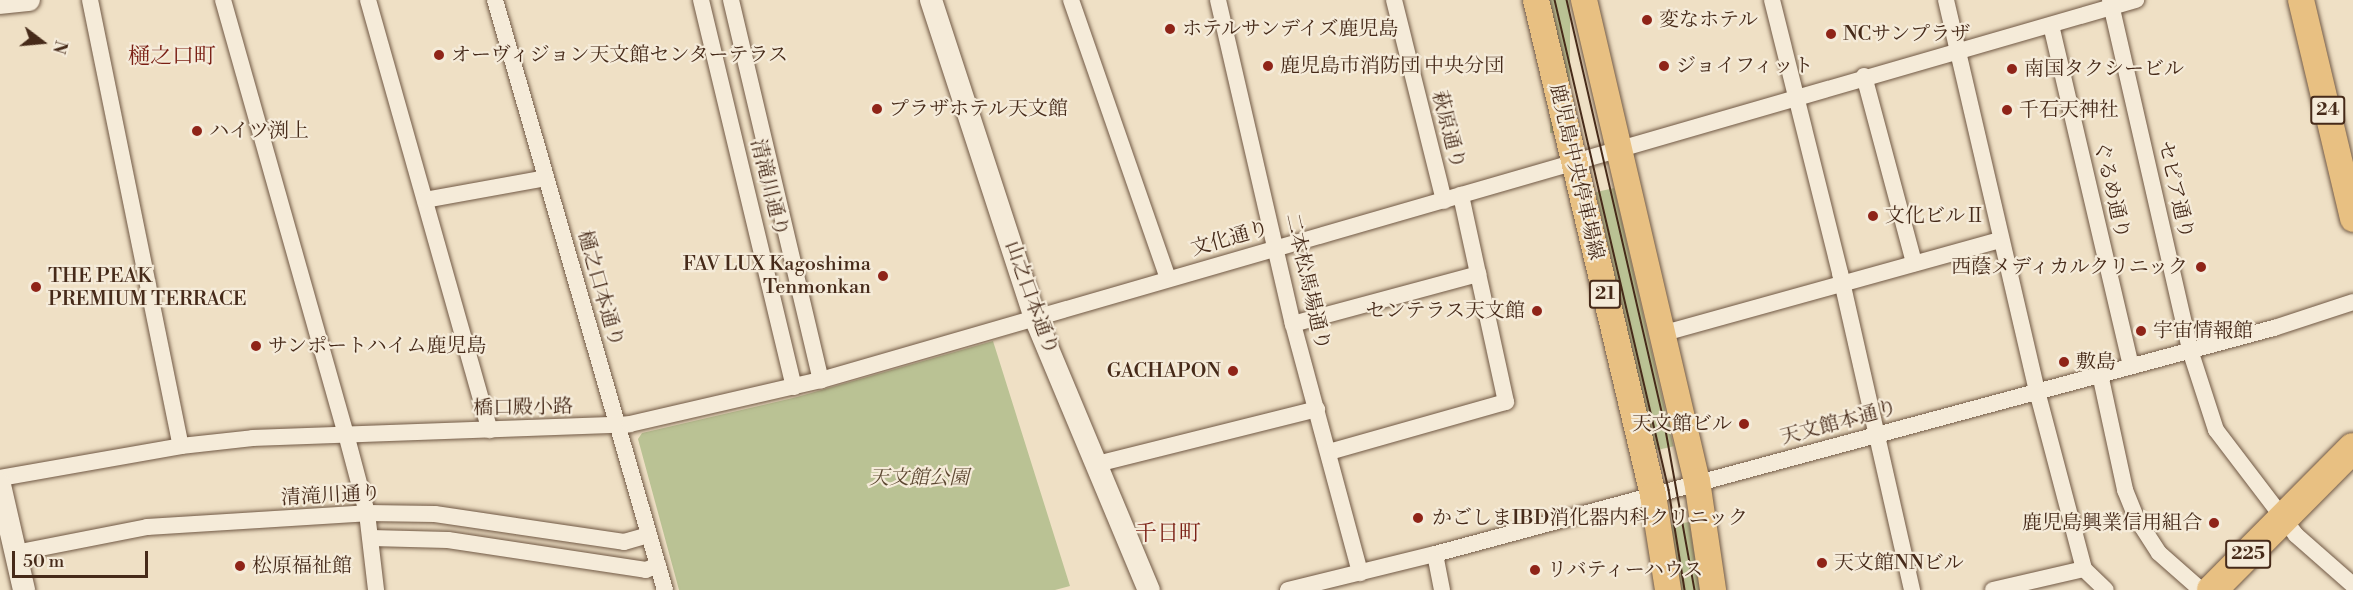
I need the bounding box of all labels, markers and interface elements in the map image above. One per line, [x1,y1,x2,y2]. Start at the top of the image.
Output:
place label: 変なホテル [1659,8,1759,32]
north arrow [12,12,72,72]
marker: 変なホテル [1640,13,1654,27]
place label: ホテルサンデイズ鹿児島 [1182,17,1402,41]
marker: ホテルサンデイズ鹿児島 [1163,22,1177,36]
place label: NCサンプラザ [1843,22,1971,46]
marker: NCサンプラザ [1824,27,1838,41]
text: N [48,38,71,56]
place label: オーヴィジョン天文館センターテラス [451,43,791,67]
district label: 樋之口町 [128,44,216,70]
marker: オーヴィジョン天文館センターテラス [432,48,446,62]
place label: 鹿児島市消防団 中央分団 [1280,54,1504,78]
place label: ジョイフィット [1676,54,1816,78]
place label: 南国タクシービル [2024,57,2184,81]
marker: 鹿児島市消防団 中央分団 [1261,59,1275,73]
marker: ジョイフィット [1657,59,1671,73]
marker: 南国タクシービル [2005,62,2019,76]
street label: 鹿児島中央停車場線 [1544,82,1608,262]
street label: 萩原通り [1427,88,1469,172]
road number: 24 [2310,95,2346,125]
place label: プラザホテル天文館 [889,97,1069,121]
place label: 千石天神社 [2019,98,2119,122]
marker: プラザホテル天文館 [870,102,884,116]
marker: 千石天神社 [2000,103,2014,117]
place label: ハイツ渕上 [209,119,309,143]
marker: ハイツ渕上 [190,124,204,138]
street label: 清滝川通り [745,137,793,239]
street label: ぐるめ通り [2088,139,2134,241]
street label: セピア通り [2152,139,2198,241]
place label: 文化ビルⅡ [1885,204,1985,228]
marker: 文化ビルⅡ [1866,209,1880,223]
street label: 二本松馬場通り [1280,211,1334,353]
street label: 文化通り [1188,216,1272,262]
street label: 樋之口本通り [572,228,628,350]
street label: 山之口本通り [999,238,1063,358]
place label: FAV LUX Kagoshima Tenmonkan [683,252,871,299]
place label: 西蔭メディカルクリニック [1948,255,2188,279]
marker: 西蔭メディカルクリニック [2192,258,2210,276]
place label: THE PEAK PREMIUM TERRACE [48,264,247,311]
marker: FAV LUX Kagoshima Tenmonkan [876,269,890,283]
road number: 21 [1588,279,1622,309]
marker: THE PEAK PREMIUM TERRACE [29,280,43,294]
place label: センテラス天文館 [1365,299,1525,323]
marker: センテラス天文館 [1530,304,1544,318]
place label: 宇宙情報館 [2153,319,2253,343]
marker: 宇宙情報館 [2134,324,2148,338]
place label: サンポートハイム鹿児島 [268,334,488,358]
marker: サンポートハイム鹿児島 [249,339,263,353]
place label: 敷島 [2076,350,2116,374]
marker: 敷島 [2057,355,2071,369]
place label: GACHAPON [1107,359,1221,383]
marker: GACHAPON [1226,364,1240,378]
street label: 橋口殿小路 [473,395,573,421]
street label: 天文館本通り [1778,396,1900,450]
place label: 天文館ビル [1632,412,1732,436]
marker: 天文館ビル [1737,417,1751,431]
park label: 天文館公園 [869,466,969,490]
street label: 清滝川通り [280,481,382,511]
place label: かごしまIBD消化器内科クリニック [1432,506,1749,530]
marker: かごしまIBD消化器内科クリニック [1409,509,1427,527]
place label: 鹿児島興業信用組合 [2022,511,2202,535]
marker: 鹿児島興業信用組合 [2207,516,2221,530]
district label: 千日町 [1135,521,1201,547]
scale bar [15,539,152,577]
road number: 225 [2224,539,2272,569]
text: 50 m [23,550,64,573]
place label: 天文館NNビル [1834,551,1964,575]
place label: 松原福祉館 [252,554,352,578]
marker: 天文館NNビル [1815,556,1829,570]
place label: リバティーハウス [1547,558,1707,582]
marker: 松原福祉館 [233,559,247,573]
marker: リバティーハウス [1528,563,1542,577]

